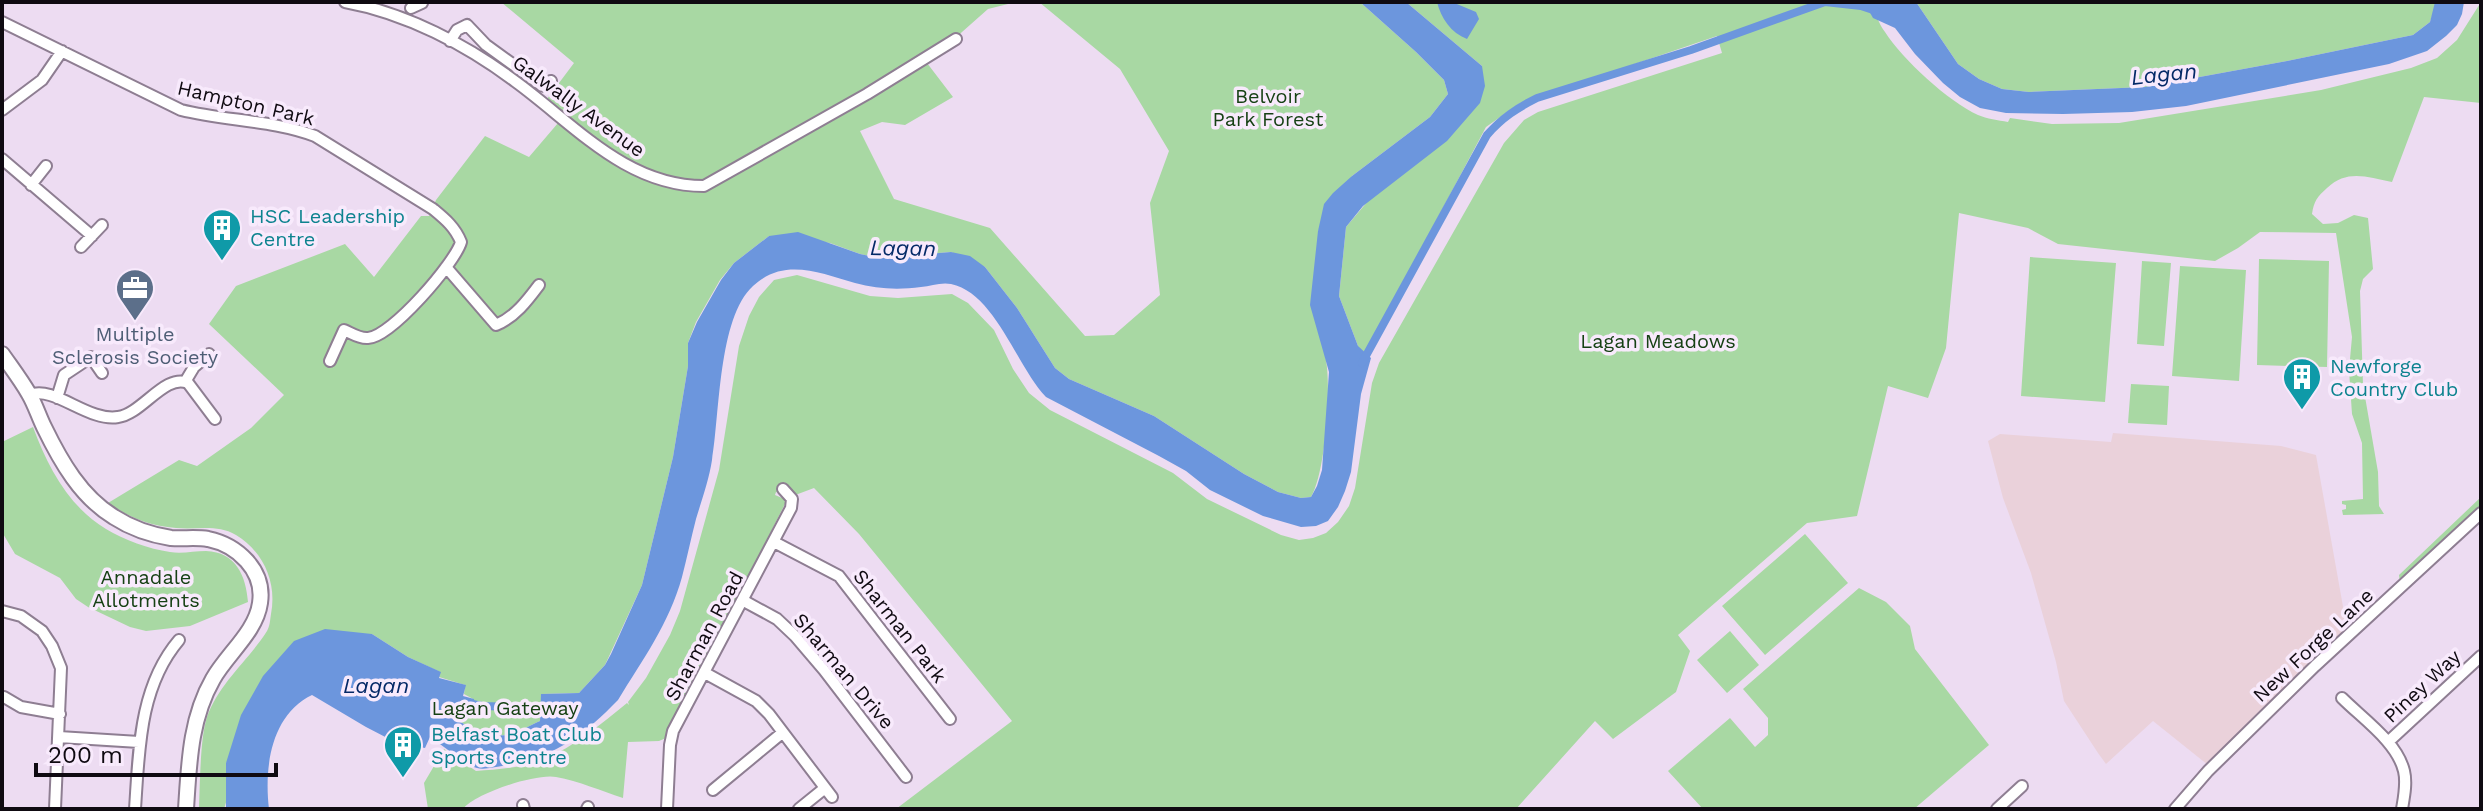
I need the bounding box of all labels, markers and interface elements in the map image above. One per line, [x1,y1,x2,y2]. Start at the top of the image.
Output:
street label: Galwally Avenue [508,50,650,162]
water label: Lagan [2130,58,2198,90]
street label: Hampton Park [175,76,317,130]
park label: Belvoir Park Forest [1213,84,1324,131]
place label: HSC Leadership Centre [250,204,405,251]
building icon: HSC Leadership Centre [201,207,243,262]
water label: Lagan [870,235,936,261]
office icon: Multiple Sclerosis Society [114,267,156,322]
place label: Multiple Sclerosis Society [52,322,219,369]
park label: Lagan Meadows [1580,329,1736,353]
place label: Newforge Country Club [2330,354,2458,401]
building icon: Newforge Country Club [2281,356,2323,411]
park label: Annadale Allotments [92,565,200,612]
street label: Sharman Park [848,565,952,687]
street label: Sharman Road [660,567,748,705]
street label: New Forge Lane [2248,583,2378,707]
street label: Sharman Drive [789,608,899,734]
street label: Piney Way [2378,644,2466,728]
water label: Lagan [343,673,409,698]
park label: Lagan Gateway [431,696,579,720]
place label: Belfast Boat Club Sports Centre [431,722,602,769]
building icon: Belfast Boat Club Sports Centre [382,724,424,779]
scale bar [36,727,276,777]
text: 200 m [48,741,123,769]

